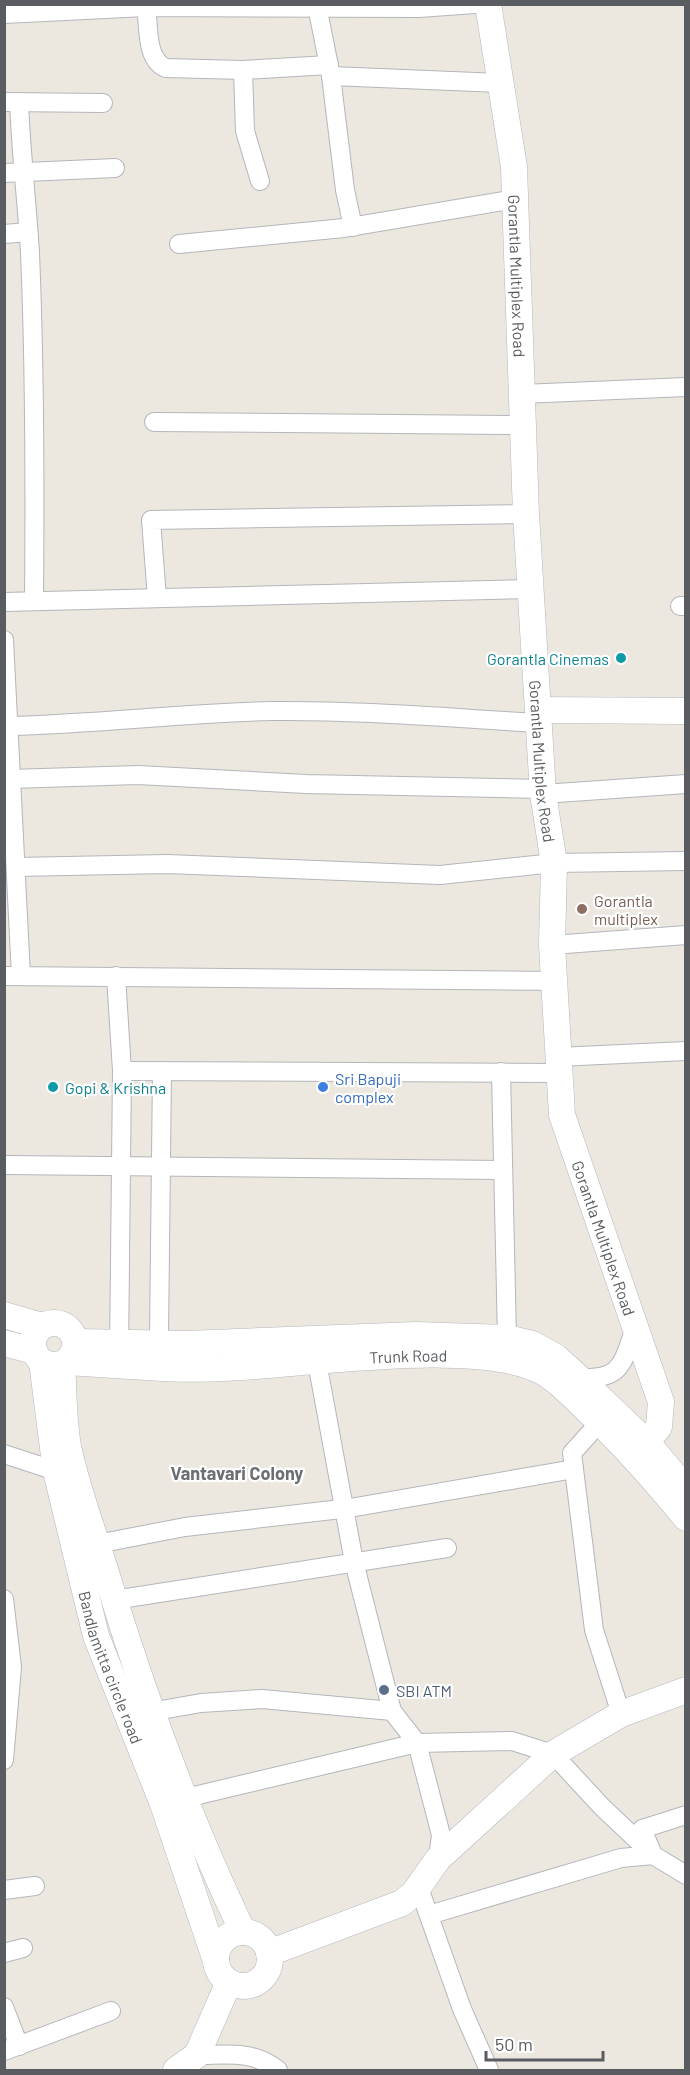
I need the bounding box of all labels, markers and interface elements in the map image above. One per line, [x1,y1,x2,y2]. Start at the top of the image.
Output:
street label: Gorantla Multiplex Road [505,194,530,358]
place label: Gorantla Cinemas [487,649,609,668]
marker: Gorantla Cinemas [614,651,628,665]
street label: Gorantla Multiplex Road [527,679,560,844]
place label: Gorantla multiplex [594,891,658,928]
marker: Gorantla multiplex [575,902,589,916]
place label: Sri Bapuji complex [335,1069,401,1106]
place label: Gopi & Krishna [65,1078,166,1097]
marker: Gopi & Krishna [46,1080,60,1094]
marker: Sri Bapuji complex [316,1080,330,1094]
street label: Gorantla Multiplex Road [569,1158,640,1318]
street label: Trunk Road [369,1345,448,1366]
district label: Vantavari Colony [171,1462,303,1484]
street label: Bandlamitta circle road [76,1589,147,1746]
place label: SBI ATM [396,1681,452,1700]
marker: SBI ATM [377,1683,391,1697]
scale bar [486,2024,603,2062]
text: 50 m [495,2033,533,2055]

